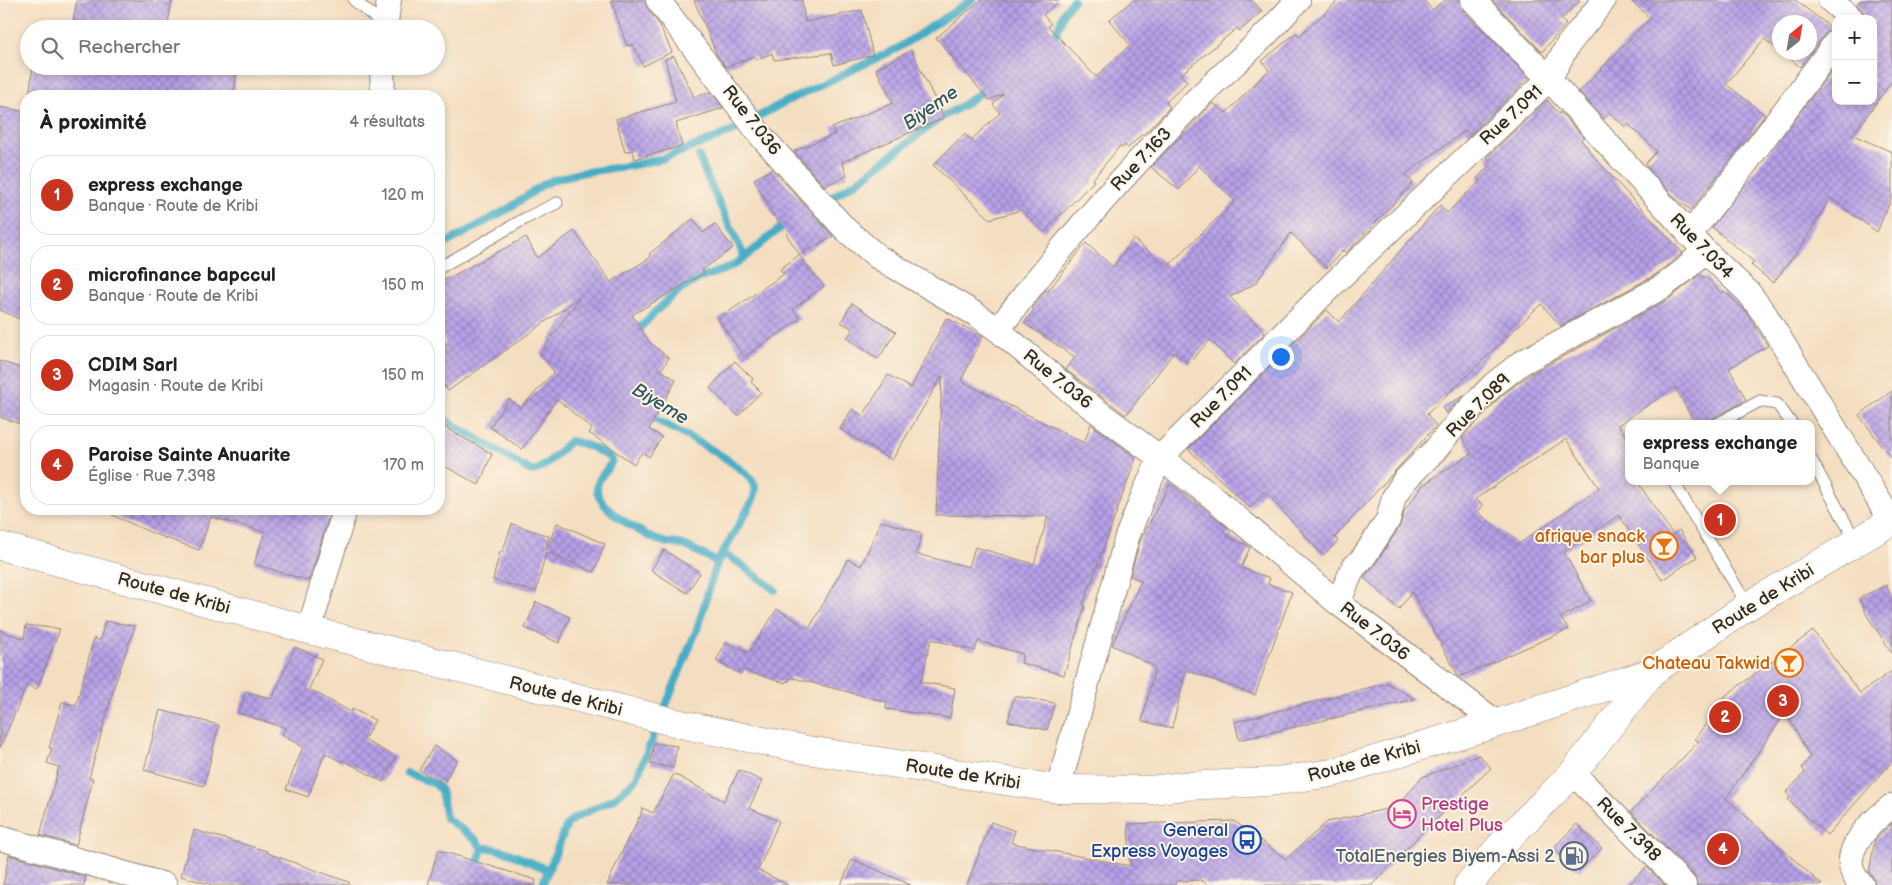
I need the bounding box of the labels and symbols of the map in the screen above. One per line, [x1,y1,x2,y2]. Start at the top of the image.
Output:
north arrow [1772,15,1817,60]
street label: Rue 7.036 [718,81,785,159]
water label: Biyeme [899,81,963,135]
street label: Rue 7.091 [1476,81,1547,150]
street label: Rue 7.163 [1107,123,1176,195]
street label: Rue 7.034 [1665,209,1738,283]
your location [1268,344,1294,370]
street label: Rue 7.036 [1019,345,1097,414]
street label: Rue 7.091 [1186,362,1256,432]
street label: Rue 7.089 [1442,369,1515,442]
water label: Biyeme [628,378,693,430]
pin: 1 [1704,501,1736,539]
place label: afrique snack bar plus [1535,526,1645,568]
bar icon: afrique snack bar plus [1649,531,1679,561]
street label: Route de Kribi [1709,560,1818,639]
street label: Route de Kribi [115,568,233,619]
street label: Rue 7.036 [1336,598,1414,665]
bar icon: Chateau Takwid [1774,648,1804,678]
place label: Chateau Takwid [1642,653,1770,674]
street label: Route de Kribi [507,672,625,721]
pin: 3 [1767,682,1799,720]
pin: 2 [1709,698,1741,736]
street label: Route de Kribi [1305,736,1423,787]
street label: Route de Kribi [904,755,1022,794]
street label: Rue 7.398 [1592,793,1665,866]
place label: Prestige Hotel Plus [1421,794,1503,836]
hotel icon: Prestige Hotel Plus [1387,799,1417,829]
place label: General Express Voyages [1091,820,1228,862]
bus stop icon: General Express Voyages [1232,825,1262,855]
pin: 4 [1707,830,1739,868]
fuel station icon: TotalEnergies Biyem-Assi 2 [1559,841,1589,871]
place label: TotalEnergies Biyem-Assi 2 [1336,846,1555,867]

